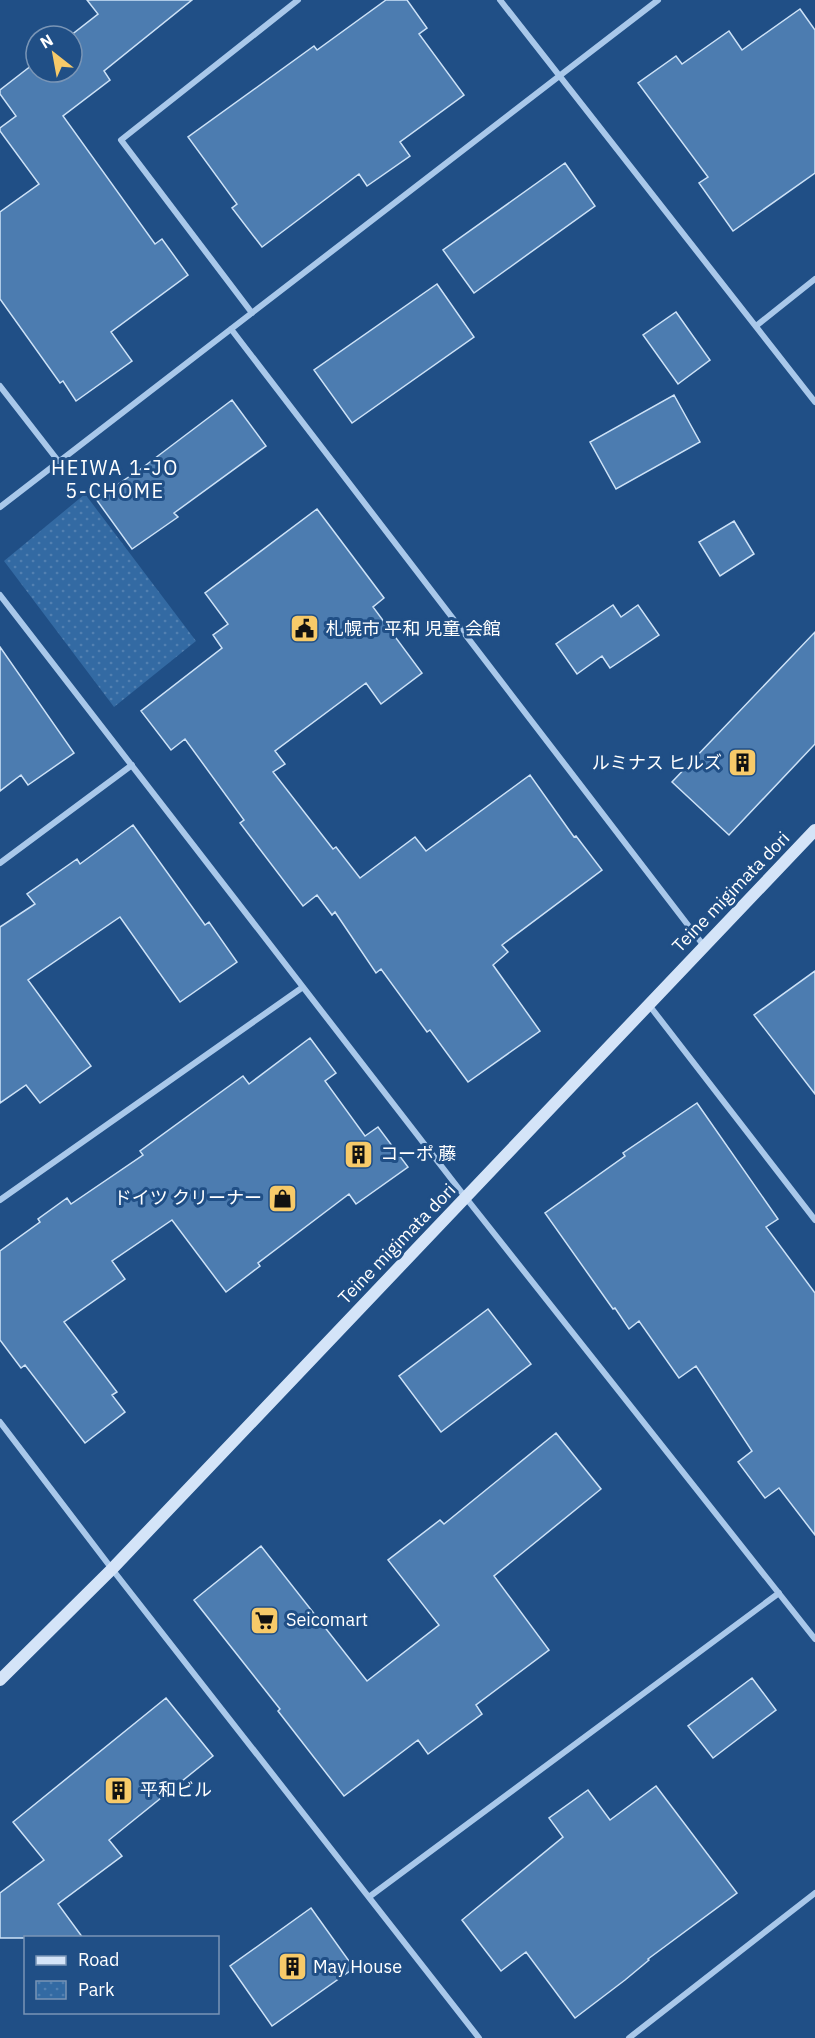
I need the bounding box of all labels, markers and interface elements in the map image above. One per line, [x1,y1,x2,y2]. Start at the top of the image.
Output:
north arrow [24,24,84,84]
text: N [36,30,56,53]
district label: HEIWA 1-JO 5-CHOME [51,454,179,504]
public building icon: 札幌市 平和 児童 会館 [289,613,321,645]
place label: 札幌市 平和 児童 会館 [326,617,501,640]
building icon: ルミナス ヒルズ [727,747,759,779]
place label: ルミナス ヒルズ [592,751,722,774]
street label: Teine migimata dori [667,826,794,957]
building icon: コーポ 藤 [343,1138,375,1170]
place label: コーポ 藤 [380,1142,456,1165]
street label: Teine migimata dori [333,1178,460,1309]
shop icon: ドイツ クリーナー [267,1182,299,1214]
place label: ドイツ クリーナー [114,1186,262,1209]
supermarket icon: Seicomart [249,1604,281,1636]
place label: Seicomart [286,1608,368,1631]
building icon: 平和ビル [103,1774,135,1806]
place label: 平和ビル [140,1778,212,1801]
legend [24,1936,219,2014]
text: Road [78,1948,119,1971]
building icon: May House [276,1951,308,1983]
place label: May House [313,1955,402,1978]
text: Park [78,1978,115,2001]

